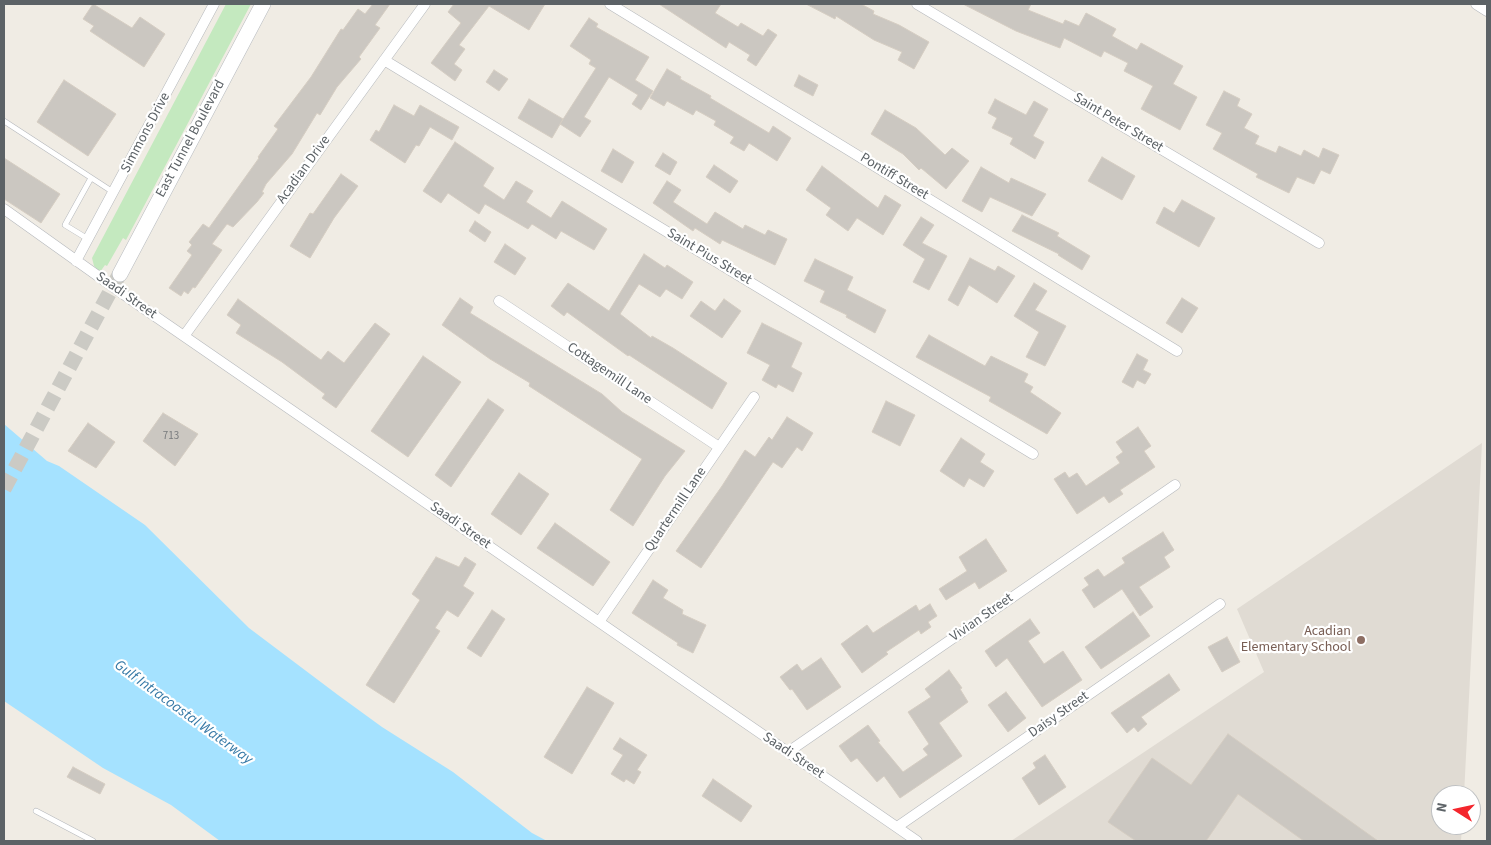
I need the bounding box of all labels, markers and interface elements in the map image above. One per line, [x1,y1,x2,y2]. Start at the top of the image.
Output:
street label: East Tunnel Boulevard [153,77,229,201]
street label: Simmons Drive [118,90,174,176]
street label: Saint Peter Street [1070,90,1166,156]
street label: Acadian Drive [274,133,334,207]
street label: Pontiff Street [857,150,931,204]
street label: Saint Pius Street [664,225,754,289]
street label: Saadi Street [92,269,160,323]
street label: Cottagemill Lane [563,339,655,409]
house number: 713 [163,430,179,444]
street label: Quartermill Lane [641,464,711,556]
street label: Saadi Street [426,499,494,553]
street label: Vivian Street [947,590,1017,646]
place label: Acadian Elementary School [1241,624,1351,656]
marker: Acadian Elementary School [1355,634,1367,646]
water label: Gulf Intracoastal Waterway [110,657,256,769]
street label: Daisy Street [1026,688,1092,742]
street label: Saadi Street [759,729,827,783]
north arrow [1431,785,1481,835]
text: N [1432,801,1453,814]

